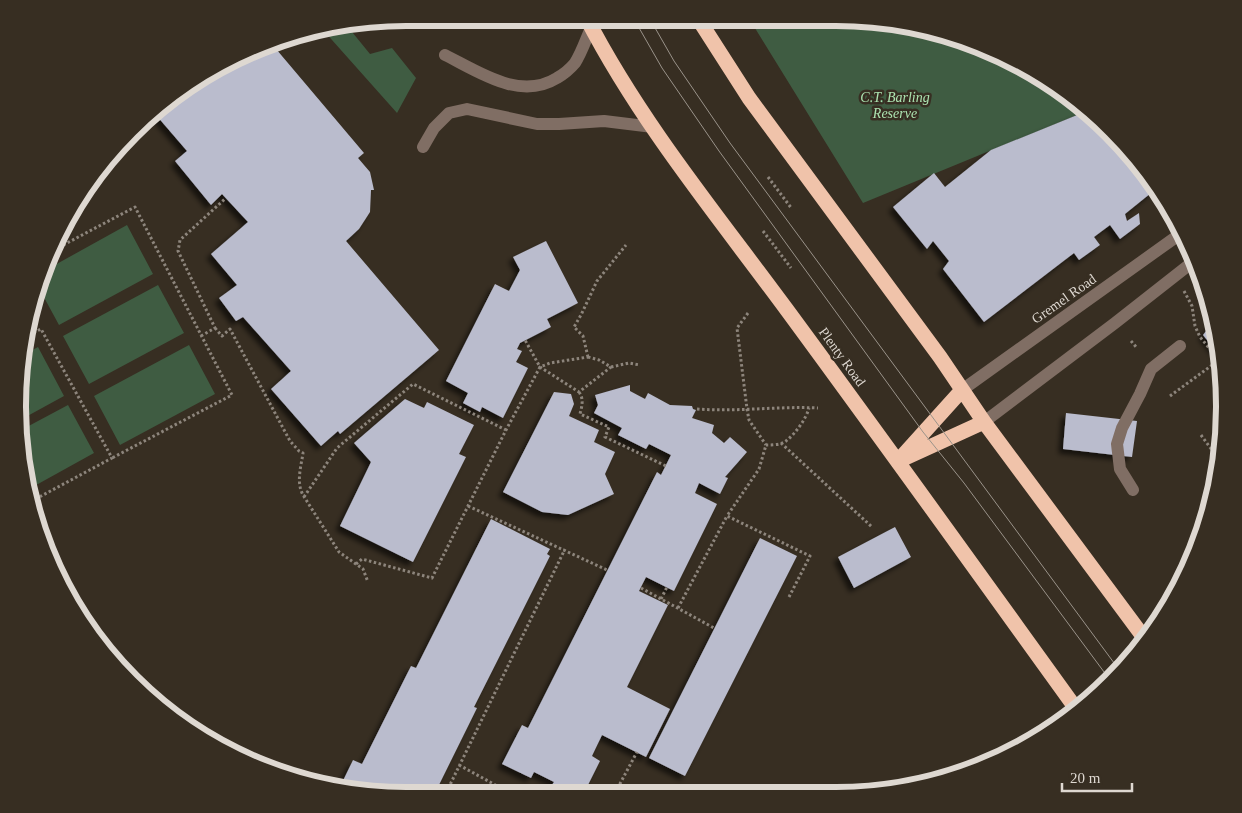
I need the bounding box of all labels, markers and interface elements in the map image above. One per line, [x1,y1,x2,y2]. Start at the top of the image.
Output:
park label: C.T. Barling Reserve [860,90,930,121]
street label: Gremel Road [1029,271,1099,327]
street label: Plenty Road [816,325,868,389]
scale bar [1062,760,1132,792]
text: 20 m [1070,770,1101,786]

